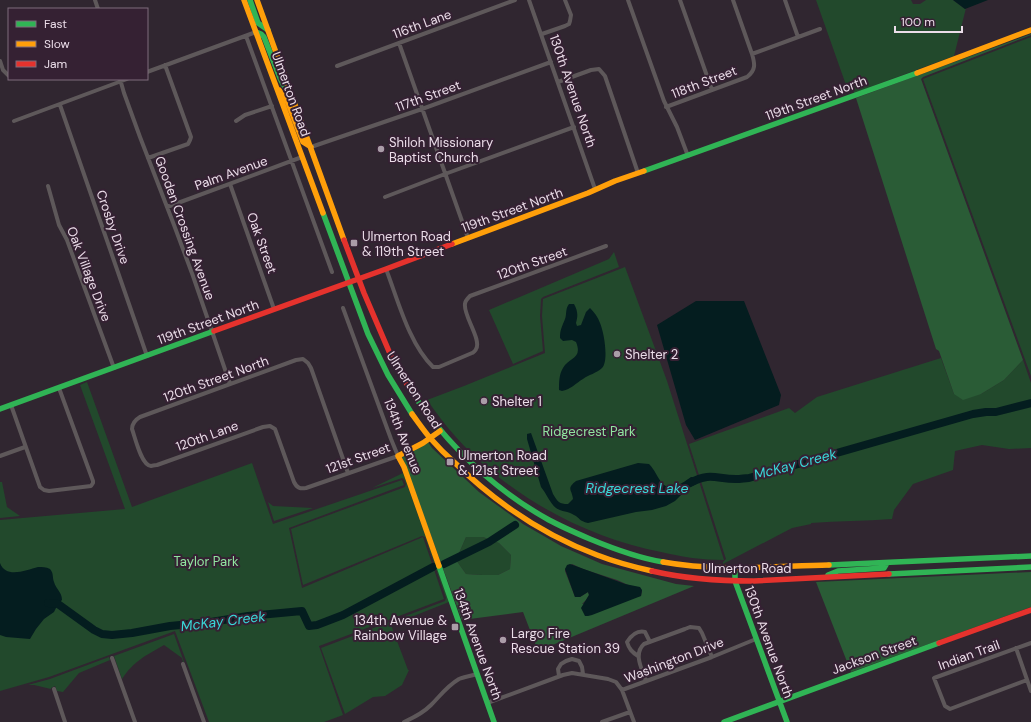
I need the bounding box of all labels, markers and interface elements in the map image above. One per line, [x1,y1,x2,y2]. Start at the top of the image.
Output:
street label: 116th Lane [390,6,454,42]
legend [8,8,148,80]
scale bar [895,8,962,34]
text: 100 m [901,14,935,30]
text: Fast [44,16,67,32]
street label: 130th Avenue North [546,32,600,150]
text: Slow [44,36,70,52]
street label: Ulmerton Road [268,49,314,139]
text: Jam [44,56,67,72]
street label: 118th Street [669,62,739,102]
street label: 119th Street North [763,72,869,124]
street label: 117th Street [393,76,463,116]
place label: Shiloh Missionary Baptist Church [389,134,493,166]
marker: Shiloh Missionary Baptist Church [376,144,386,154]
street label: Palm Avenue [192,152,270,194]
street label: Gooden Crossing Avenue [151,154,219,302]
street label: 119th Street North [459,184,565,236]
street label: Crosby Drive [92,188,134,266]
street label: Oak Street [243,210,281,276]
street label: Oak Village Drive [63,224,115,324]
place label: Ulmerton Road & 119th Street [362,228,451,260]
marker: Ulmerton Road & 119th Street [349,238,359,248]
street label: 120th Street [495,242,569,284]
street label: 119th Street North [155,296,261,348]
place label: Shelter 2 [625,346,678,363]
street label: Ulmerton Road [383,348,445,432]
marker: Shelter 2 [612,349,622,359]
street label: 120th Street North [161,352,271,406]
place label: Shelter 1 [492,393,542,410]
street label: 134th Avenue [380,396,426,476]
marker: Shelter 1 [479,396,489,406]
street label: 120th Lane [174,417,240,455]
park label: Ridgecrest Park [542,423,636,440]
street label: 121st Street [323,439,393,477]
water label: McKay Creek [752,444,839,484]
place label: Ulmerton Road & 121st Street [458,447,547,479]
marker: Ulmerton Road & 121st Street [445,457,455,467]
water label: Ridgecrest Lake [585,479,689,497]
park label: Taylor Park [174,553,239,570]
street label: Ulmerton Road [703,560,792,577]
street label: 130th Avenue North [741,583,797,701]
street label: 134th Avenue North [450,586,506,702]
water label: McKay Creek [180,607,267,635]
place label: 134th Avenue & Rainbow Village [354,612,447,644]
marker: 134th Avenue & Rainbow Village [450,622,460,632]
place label: Largo Fire Rescue Station 39 [511,625,620,657]
street label: Jackson Street [829,632,919,678]
street label: Washington Drive [622,633,726,687]
marker: Largo Fire Rescue Station 39 [498,635,508,645]
street label: Indian Trail [936,636,1002,674]

